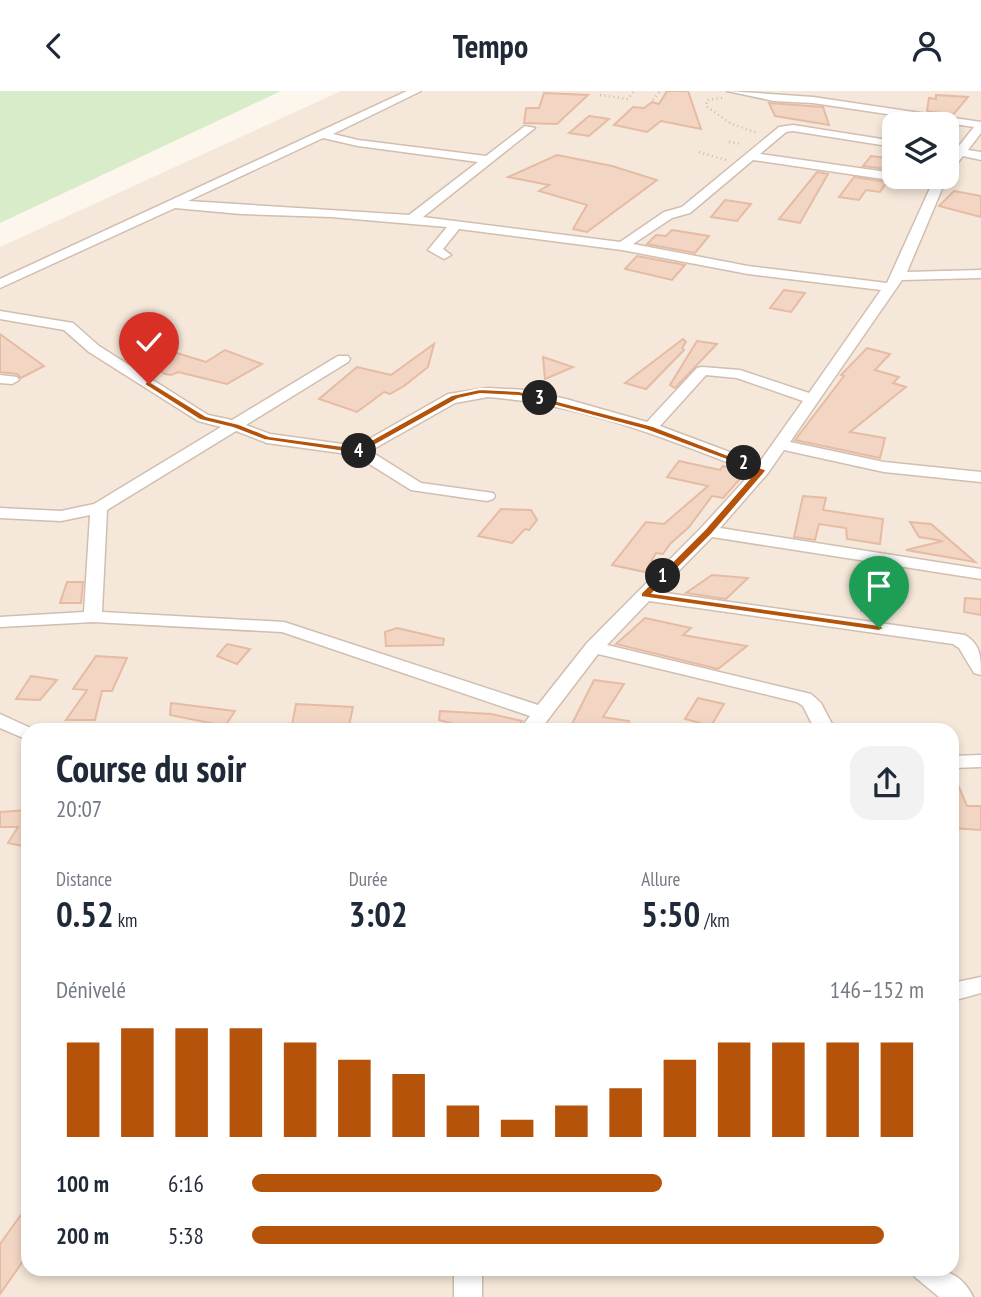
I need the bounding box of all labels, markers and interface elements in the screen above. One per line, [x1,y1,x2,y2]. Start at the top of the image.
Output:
text: Tempo [453,25,528,67]
icon: back [35,27,73,65]
icon: person [908,27,946,65]
map controls [882,112,959,189]
button: layers [882,112,959,189]
pin [119,312,179,384]
icon: check [130,323,168,361]
pin: 3 [522,381,558,415]
text: 3 [535,385,544,409]
pin: 4 [342,433,376,469]
text: 4 [354,438,363,462]
pin: 2 [726,445,762,481]
text: 2 [739,450,748,474]
pin [849,556,909,628]
pin: 1 [646,559,680,594]
text: 1 [658,563,667,587]
icon: arrive [860,567,898,605]
text: Course du soir [56,743,246,792]
button: share [850,746,924,820]
text: 20:07 [56,794,102,823]
text: Distance [56,867,112,891]
text: Durée [349,867,388,891]
text: Allure [641,867,680,891]
text: 0.52 [56,891,114,937]
text: 3:02 [349,891,408,937]
text: 5:50 [641,891,700,937]
text: km [114,908,137,932]
text: /km [700,908,730,932]
text: Dénivelé [56,975,126,1004]
text: 146–152 m [830,975,924,1004]
text: 100 m [56,1169,109,1198]
text: 6:16 [168,1169,204,1198]
text: 200 m [56,1221,109,1250]
text: 5:38 [168,1221,204,1250]

